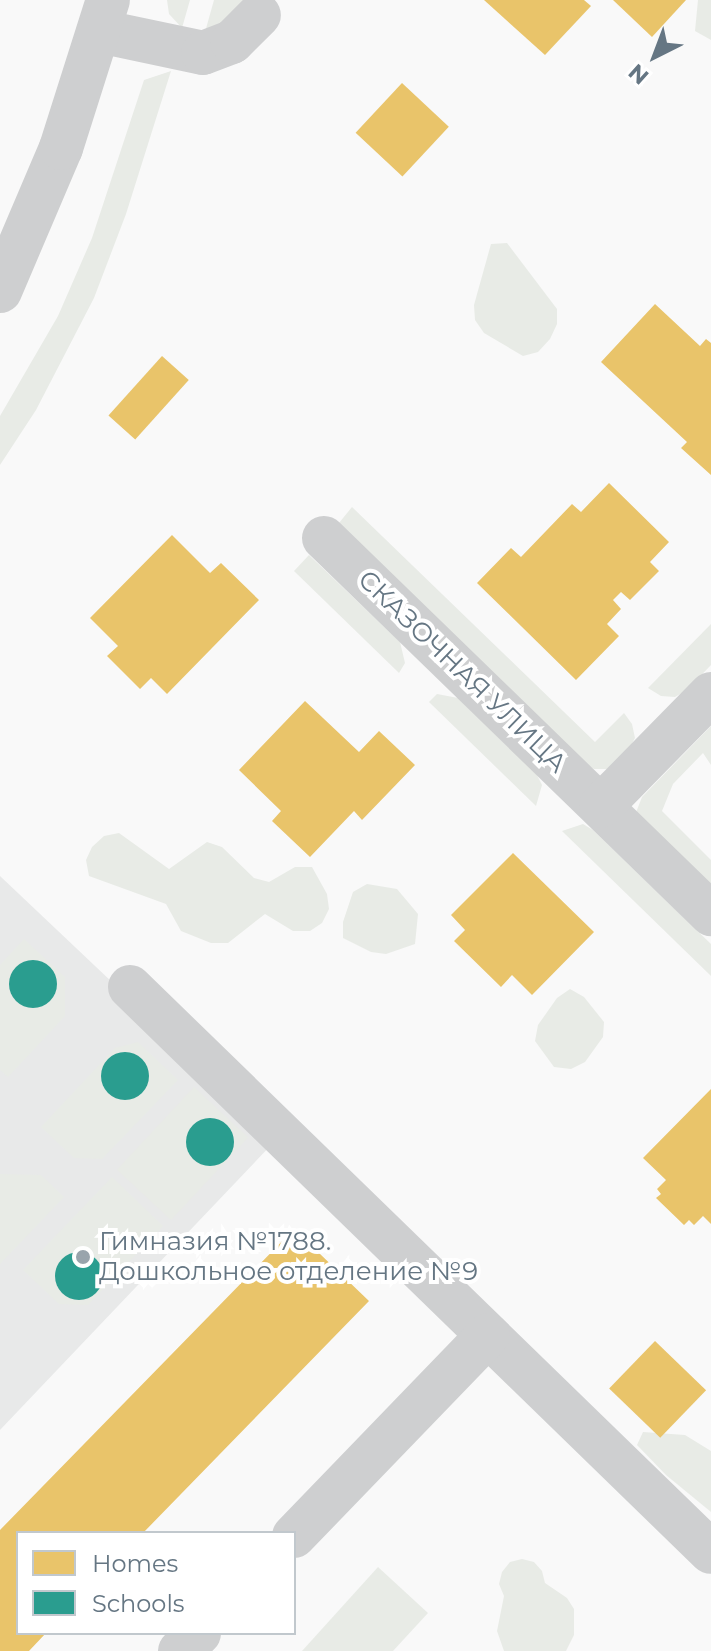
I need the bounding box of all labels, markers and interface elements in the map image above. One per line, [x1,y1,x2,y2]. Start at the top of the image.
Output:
north arrow [615,16,695,96]
text: N [623,58,654,90]
street label: СКАЗОЧНАЯ УЛИЦА [351,564,573,780]
place label: Гимназия №1788. Дошкольное отделение №9 [99,1226,478,1288]
marker: Гимназия №1788. Дошкольное отделение №9 [74,1248,92,1266]
legend [16,1531,296,1635]
text: Homes [92,1549,178,1578]
text: Schools [92,1589,185,1618]

